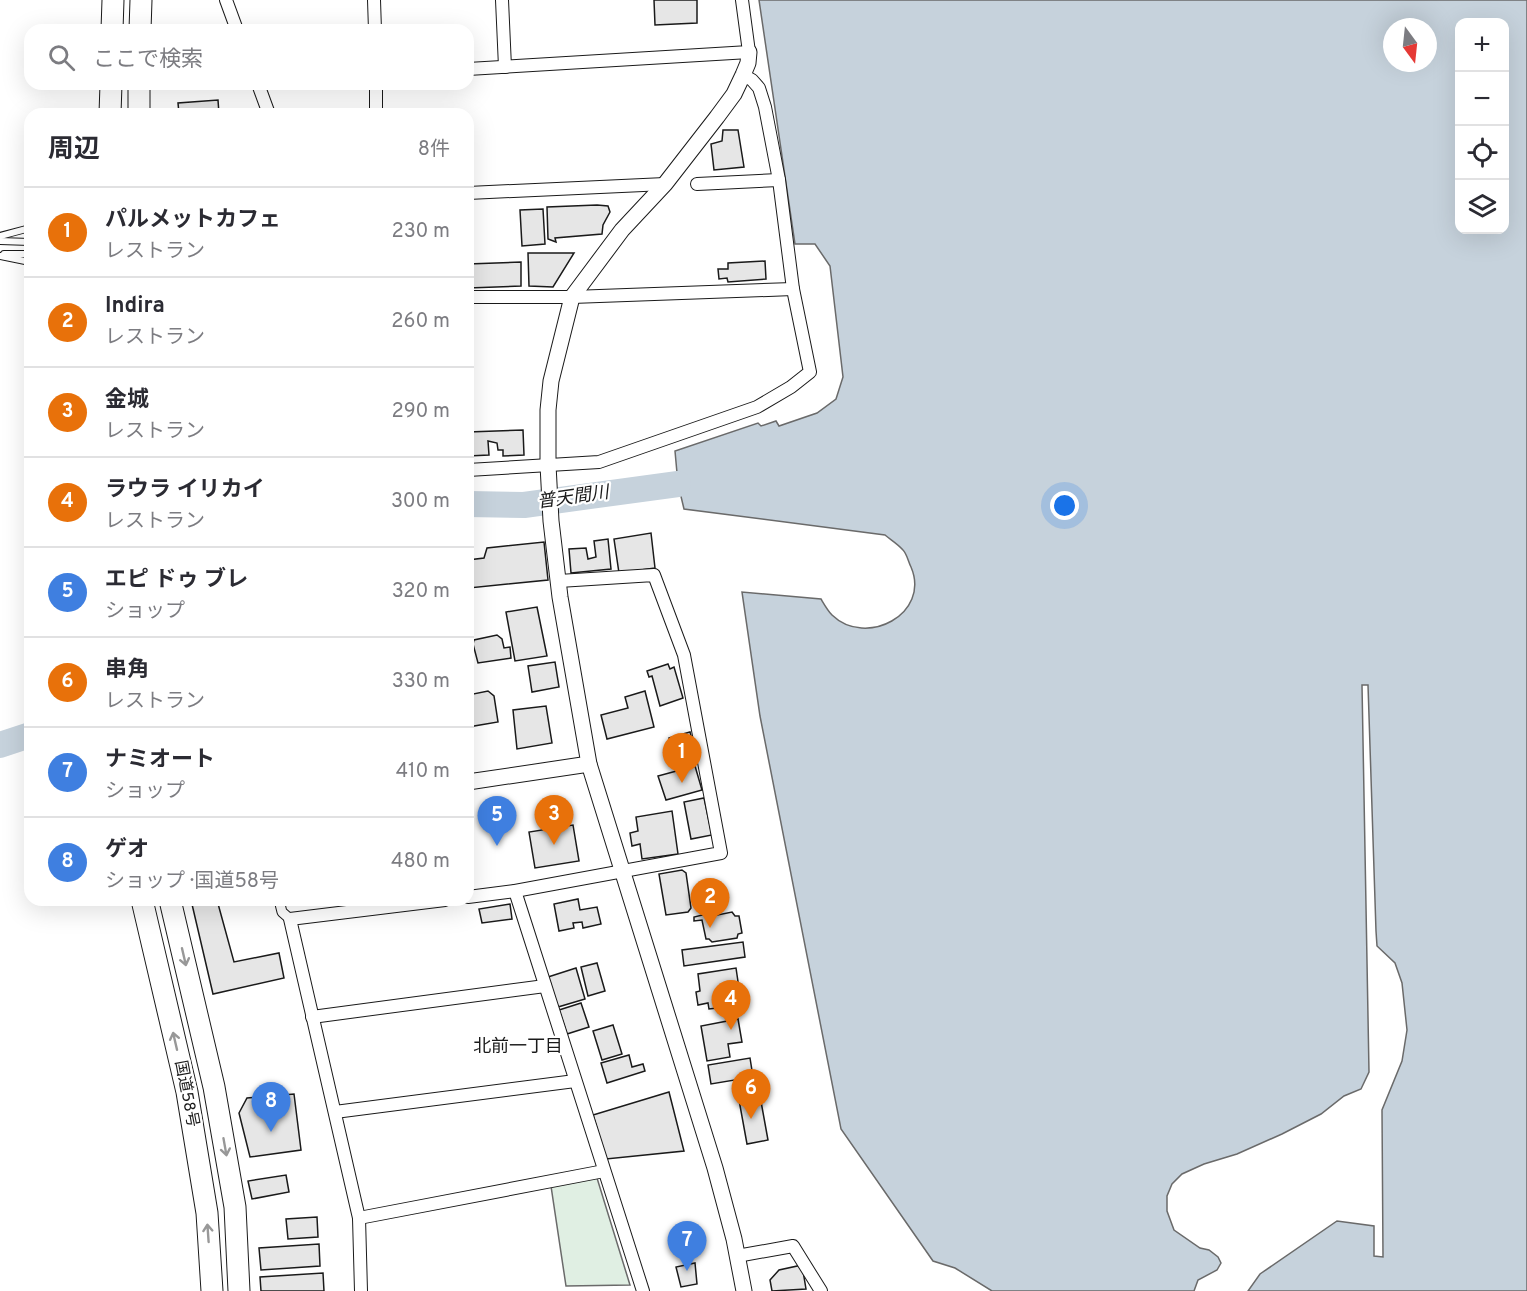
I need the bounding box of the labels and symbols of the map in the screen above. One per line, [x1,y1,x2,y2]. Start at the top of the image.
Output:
north arrow [1383,18,1437,72]
water label: 普天間川 [536,481,612,514]
your location [1050,491,1079,520]
pin: 1 [662,734,702,783]
pin: 5 [478,796,516,846]
pin: 3 [534,796,574,845]
pin: 2 [690,878,730,928]
one-way arrow [178,947,190,966]
pin: 4 [712,980,750,1030]
one-way arrow [169,1031,181,1050]
district label: 北前一丁目 [473,1036,563,1059]
street label: 国道58号 [170,1059,202,1129]
pin: 6 [732,1070,771,1119]
pin: 8 [252,1082,290,1132]
one-way arrow [219,1137,230,1157]
pin: 7 [668,1222,706,1271]
one-way arrow [202,1223,213,1243]

